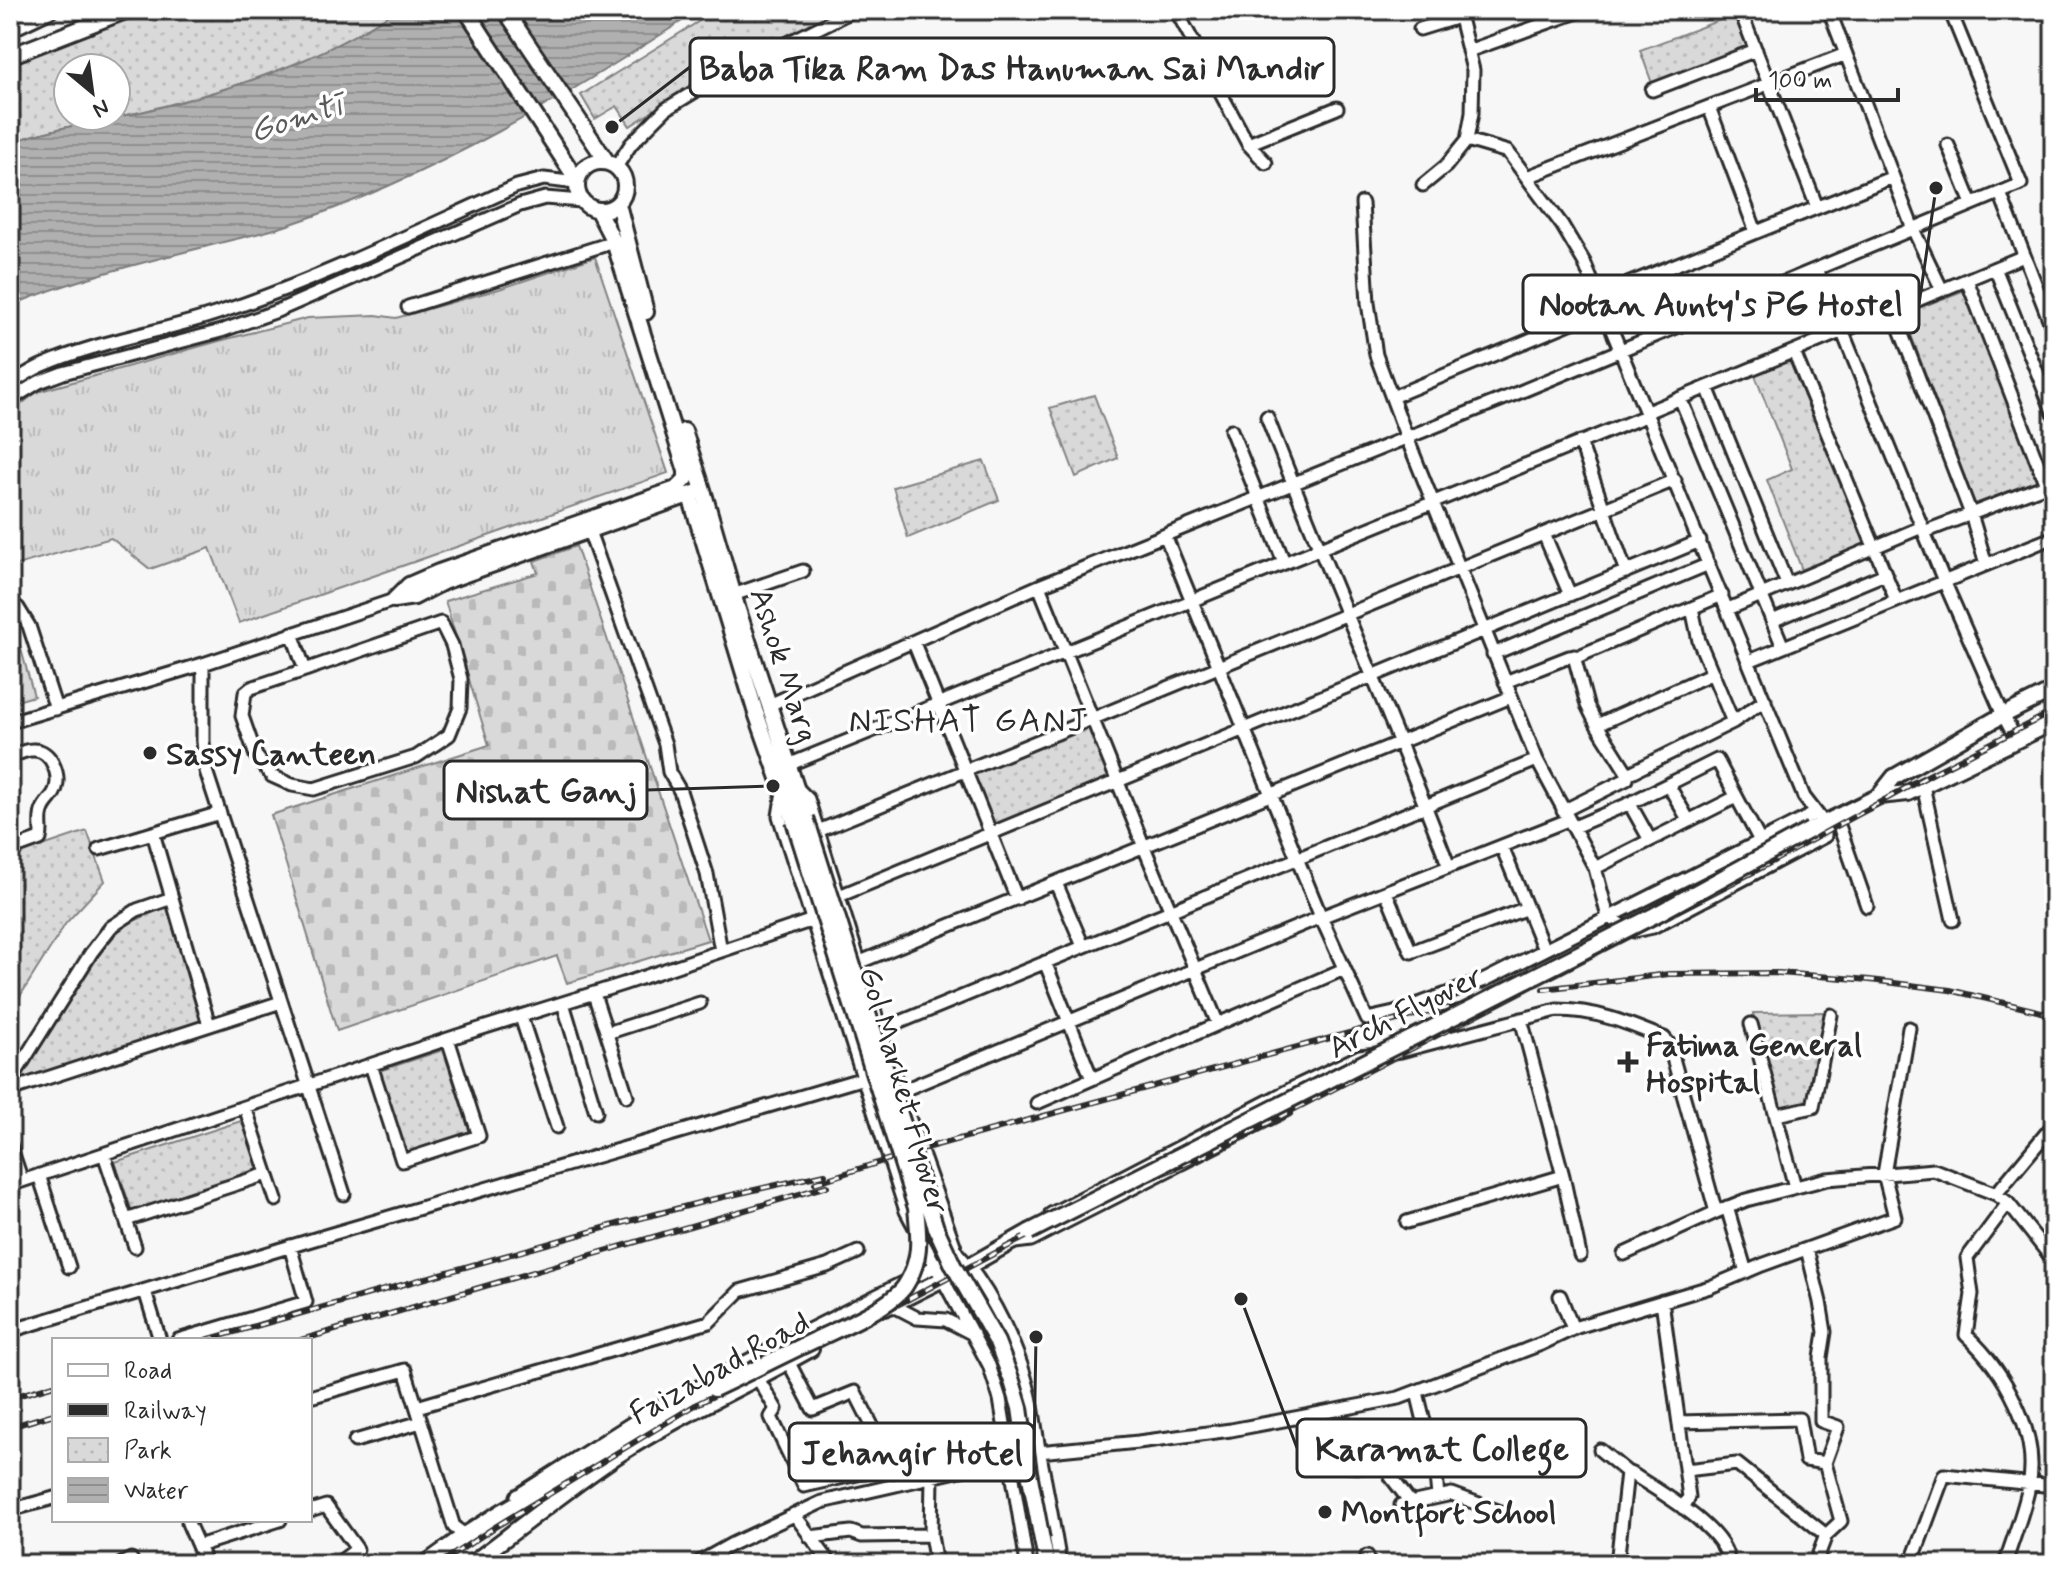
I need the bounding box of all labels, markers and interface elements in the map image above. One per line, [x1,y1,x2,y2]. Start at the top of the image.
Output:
callout: Baba Tika Ram Das Hanuman Sai Mandir [690,38,1334,96]
text: Baba Tika Ram Das Hanuman Sai Mandir [699,47,1325,92]
north arrow [52,52,132,132]
scale bar [1756,52,1898,102]
text: 100 m [1768,66,1832,97]
water label: Gomtī [244,80,355,155]
text: N [88,92,114,124]
callout: Nootan Aunty's PG Hostel [1523,275,1919,333]
text: Nootan Aunty's PG Hostel [1539,283,1903,328]
street label: Ashok Marg [738,583,828,748]
district label: NISHAT GANJ [849,699,1089,744]
place label: Sassy Canteen [166,734,376,776]
marker: Sassy Canteen [141,744,159,762]
callout: Nishat Ganj [444,761,647,819]
text: Nishat Ganj [455,770,637,815]
street label: Arch Flyover [1321,956,1490,1070]
street label: Gol Market Flyover [848,962,959,1219]
place label: Fatima General Hospital [1646,1025,1862,1104]
marker: Fatima General Hospital [1617,1051,1639,1073]
street label: Faizabad Road [622,1302,818,1436]
legend [52,1338,312,1522]
text: Road [124,1356,172,1387]
text: Railway [124,1396,207,1427]
callout: Karamat College [1297,1419,1586,1477]
callout: Jehangir Hotel [789,1423,1034,1481]
text: Karamat College [1315,1428,1569,1477]
text: Jehangir Hotel [801,1432,1023,1477]
text: Park [124,1436,172,1467]
text: Water [124,1476,189,1507]
place label: Montfort School [1341,1493,1556,1538]
marker: Montfort School [1316,1503,1334,1521]

